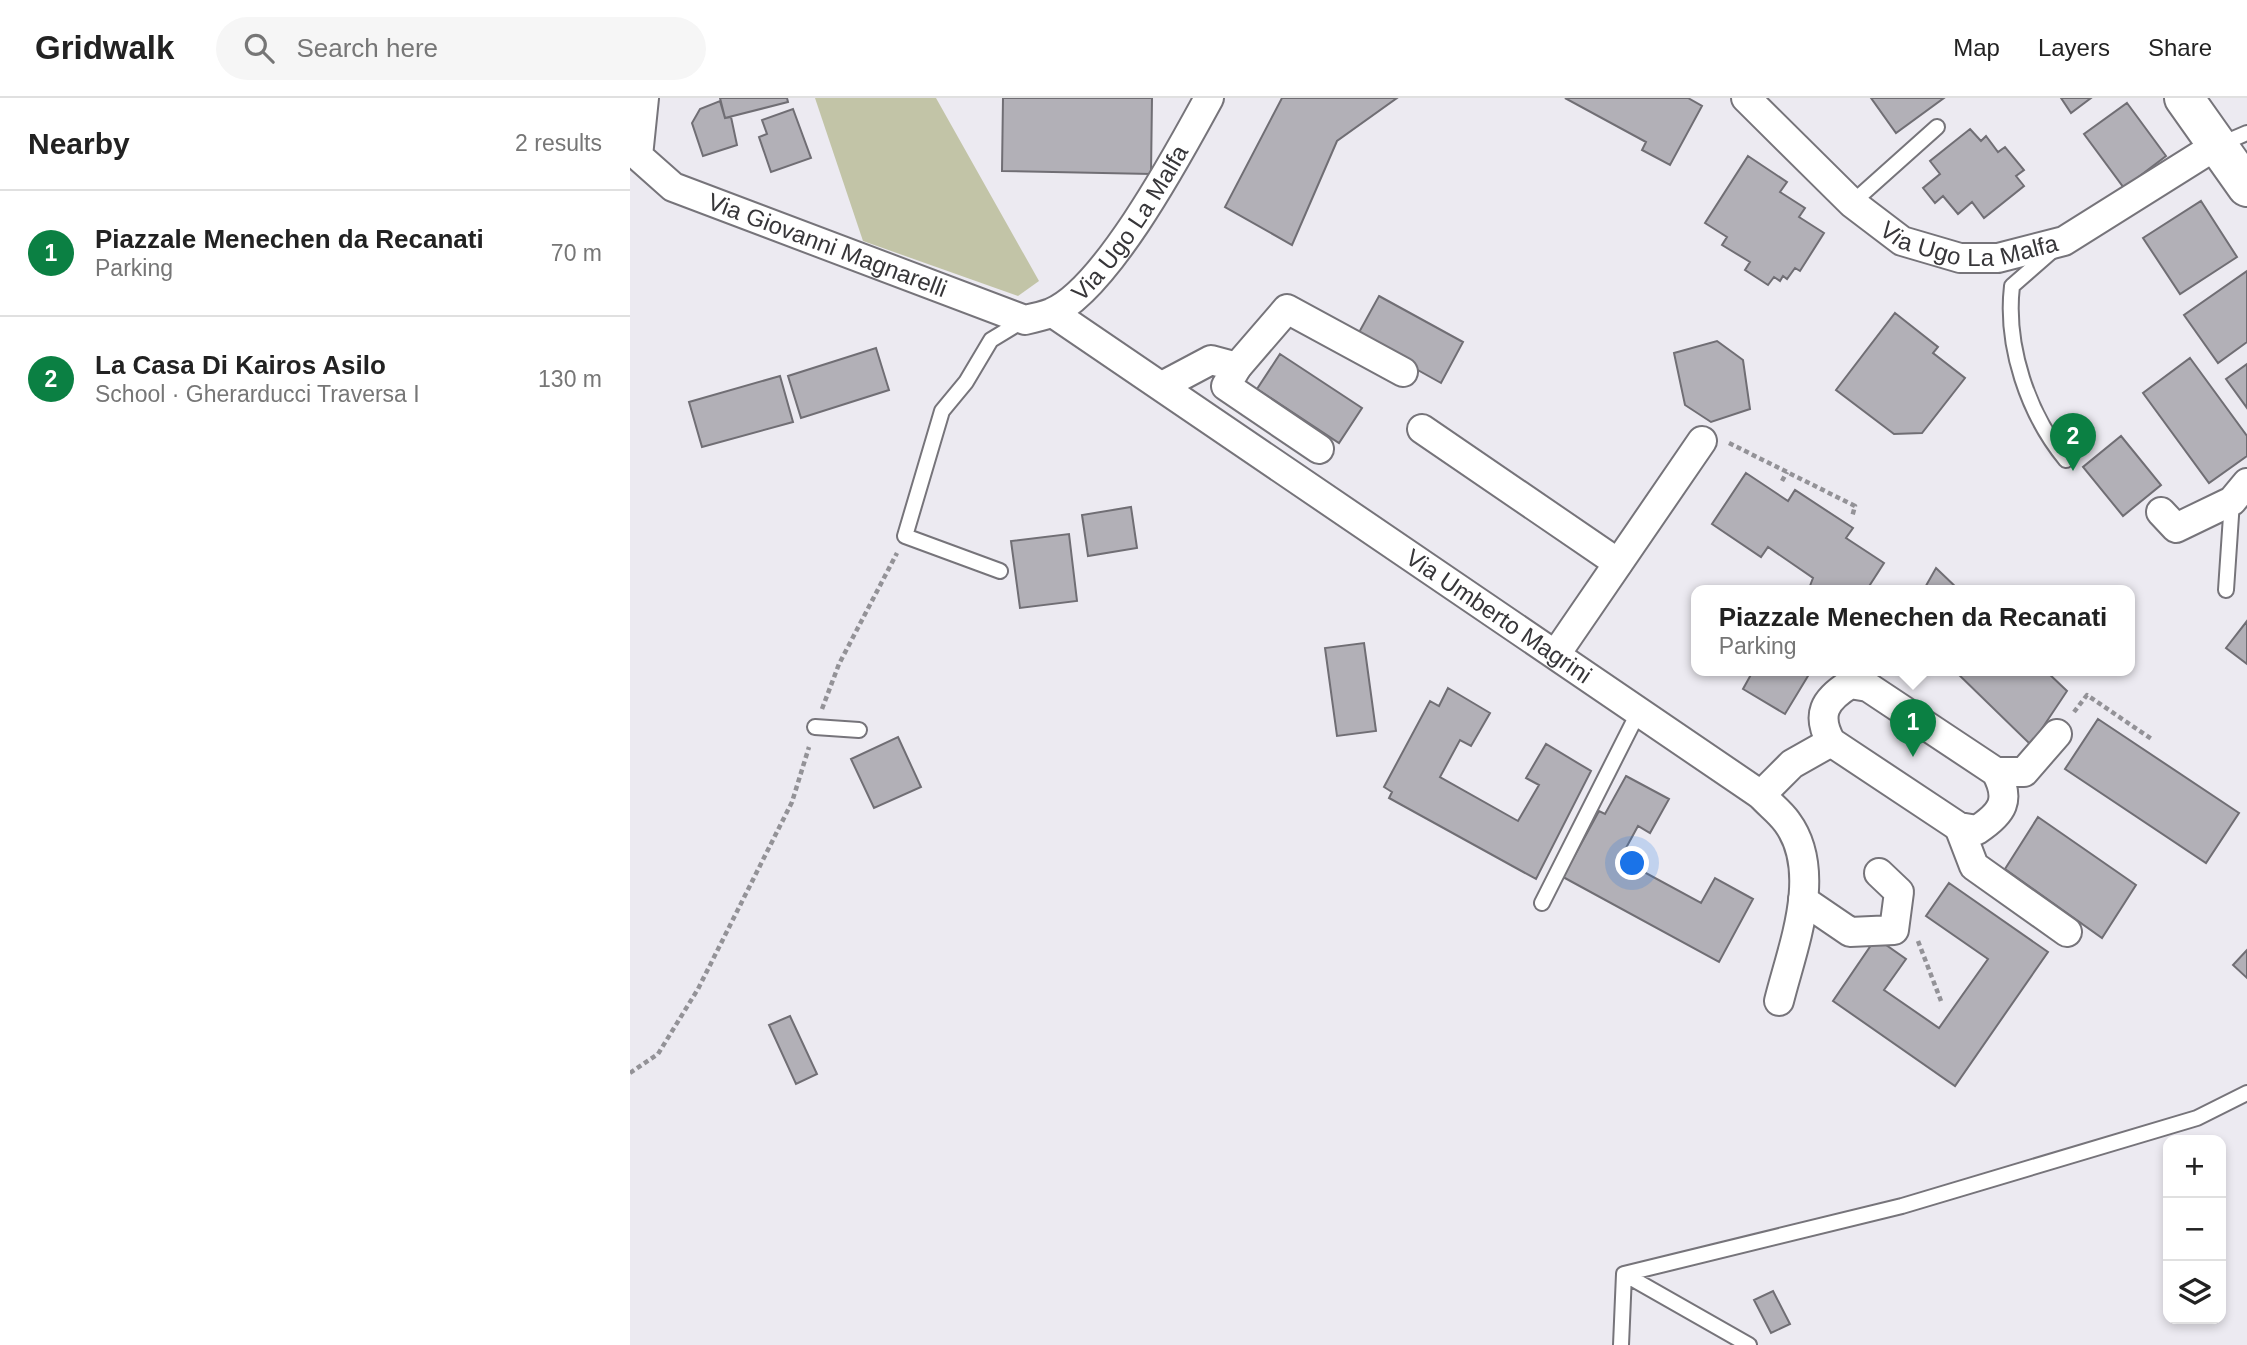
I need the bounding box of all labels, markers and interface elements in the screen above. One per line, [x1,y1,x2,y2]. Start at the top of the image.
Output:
search box [216,17,706,80]
text: Gridwalk [35,29,174,66]
icon: search [240,29,278,67]
text: Search here [296,33,438,63]
text: Map [1953,34,2000,61]
text: Layers [2038,34,2110,61]
text: Share [2148,34,2212,61]
text: Nearby [28,127,130,160]
text: 2 results [515,130,602,156]
street label: Via Ugo La Malfa [1066,140,1193,306]
street label: Via Giovanni Magnarelli [704,187,951,302]
street label: Via Ugo La Malfa [1875,215,2061,271]
text: Piazzale Menechen da Recanati [95,224,484,254]
text: 1 [45,240,57,266]
text: 70 m [551,240,602,266]
text: Parking [95,255,173,281]
text: La Casa Di Kairos Asilo [95,350,386,380]
text: 2 [45,366,57,392]
text: 130 m [538,366,602,392]
text: School · Gherarducci Traversa I [95,381,420,407]
pin: 2 [2050,413,2096,471]
street label: Via Umberto Magrini [1401,543,1597,689]
popup [1691,585,2135,676]
text: Piazzale Menechen da Recanati [1719,602,2107,632]
text: Parking [1719,633,1797,659]
pin: 1 [1890,699,1936,757]
your location [1615,846,1649,880]
map controls [2163,1135,2226,1324]
button: + [2163,1135,2226,1198]
button: − [2163,1198,2226,1261]
button: layers [2163,1261,2226,1324]

